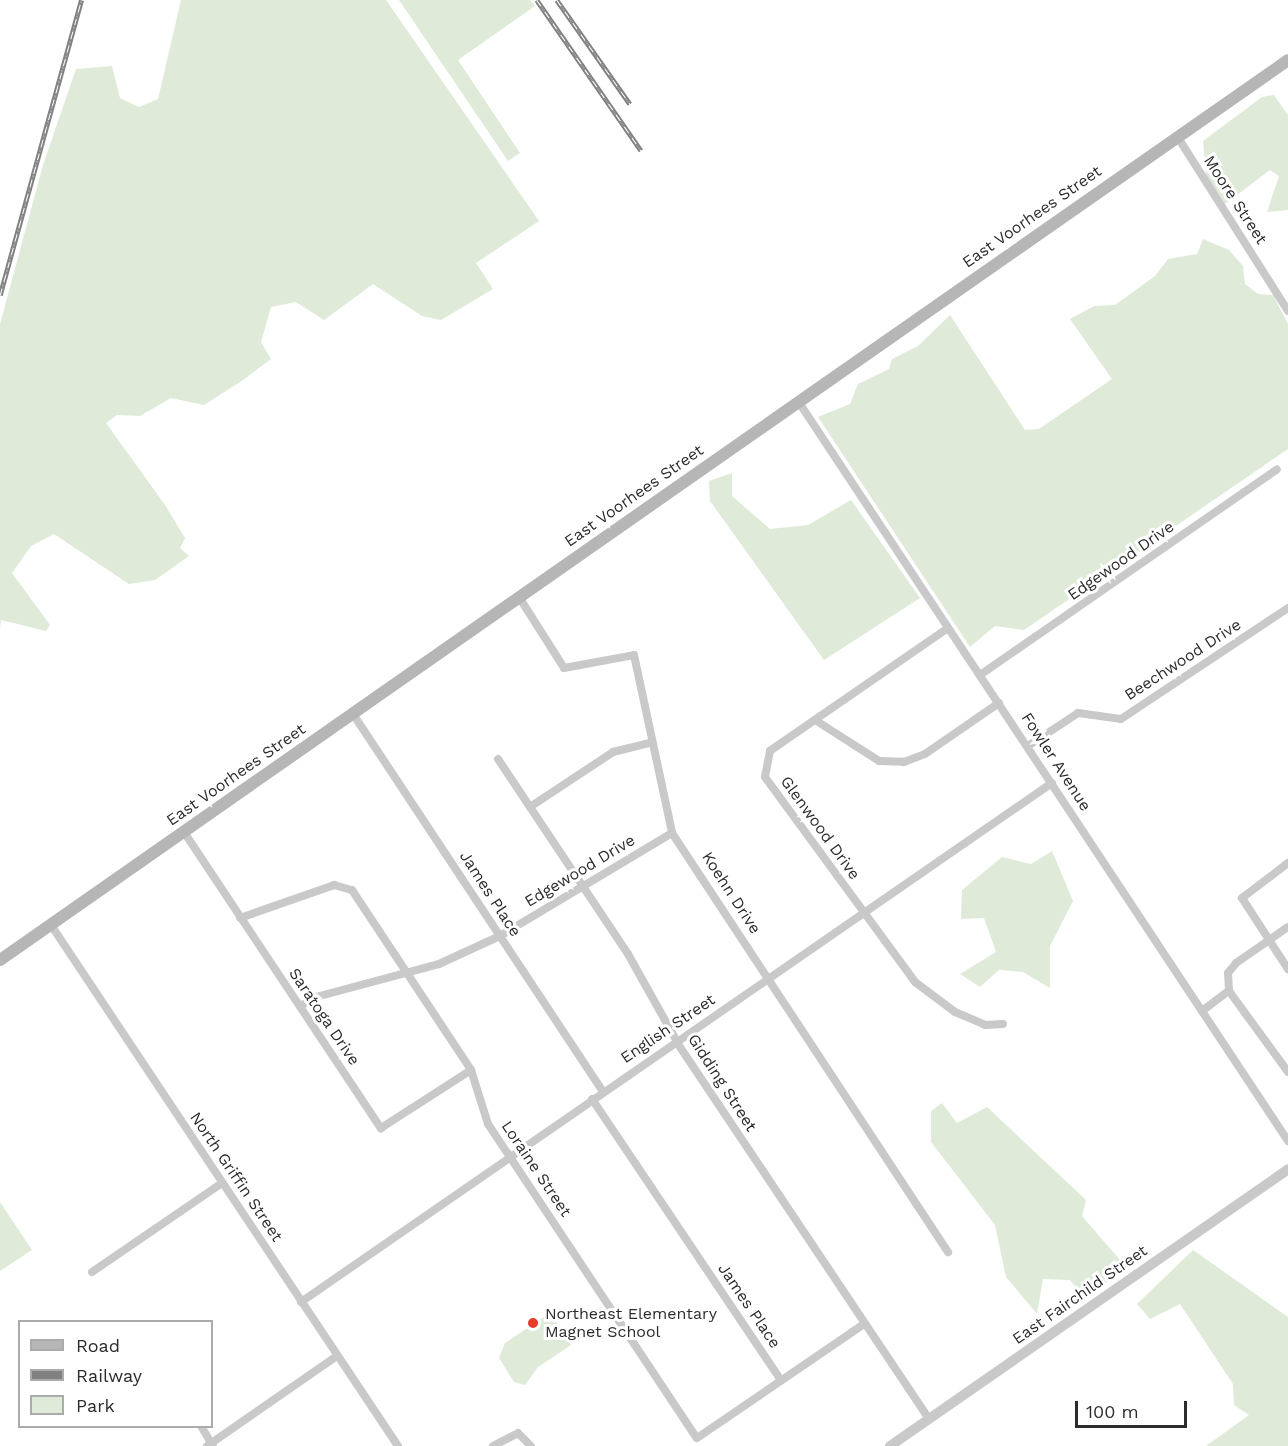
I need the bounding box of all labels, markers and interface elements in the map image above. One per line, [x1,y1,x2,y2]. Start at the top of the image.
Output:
street label: Moore Street [1199,152,1271,248]
street label: East Voorhees Street [959,162,1105,272]
street label: East Voorhees Street [561,441,707,551]
street label: Edgewood Drive [1064,517,1178,605]
street label: Beechwood Drive [1121,615,1245,705]
street label: Fowler Avenue [1017,709,1095,815]
street label: East Voorhees Street [163,720,309,830]
street label: Glenwood Drive [776,773,864,883]
street label: Edgewood Drive [521,831,639,911]
street label: James Place [455,848,525,940]
street label: Koehn Drive [697,848,765,938]
street label: Saratoga Drive [284,965,364,1069]
street label: English Street [617,990,719,1068]
street label: Gidding Street [683,1031,761,1135]
street label: North Griffin Street [186,1109,286,1245]
street label: Loraine Street [497,1117,575,1221]
street label: East Fairchild Street [1009,1241,1151,1349]
street label: James Place [714,1260,784,1352]
place label: Northeast Elementary Magnet School [545,1304,717,1342]
marker: Northeast Elementary Magnet School [526,1316,540,1330]
legend [18,1320,213,1428]
text: Road [76,1335,120,1356]
text: Railway [76,1365,142,1386]
scale bar [1078,1389,1190,1427]
text: Park [76,1395,115,1416]
text: 100 m [1086,1401,1139,1422]

